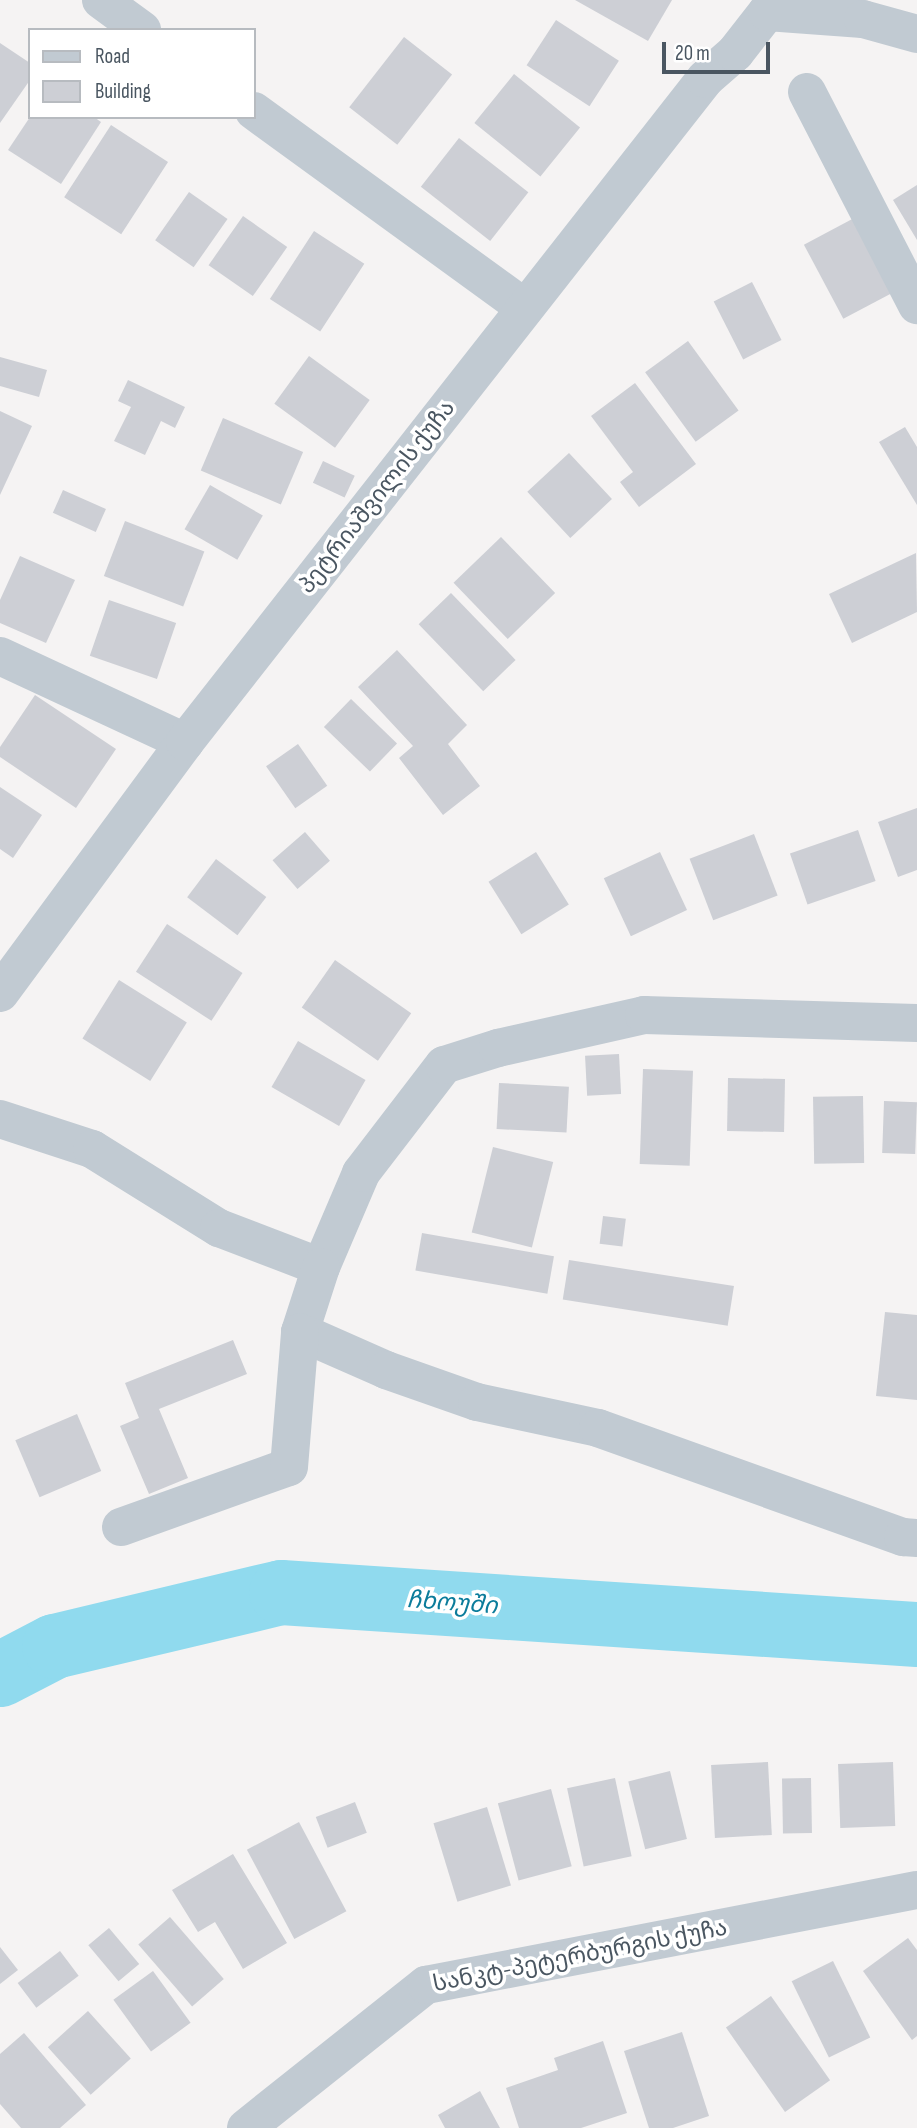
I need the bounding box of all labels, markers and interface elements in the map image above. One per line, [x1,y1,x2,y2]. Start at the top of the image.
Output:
legend [28,28,256,119]
scale bar [665,28,774,72]
text: 20 m [675,41,710,66]
text: Road [95,44,130,69]
text: Building [95,79,151,104]
street label: პეტრიაშვილის ქუჩა [293,395,461,599]
water label: ჩხოუში [406,1585,498,1621]
street label: სანკტ-პეტერბურგის ქუჩა [431,1914,729,1998]

